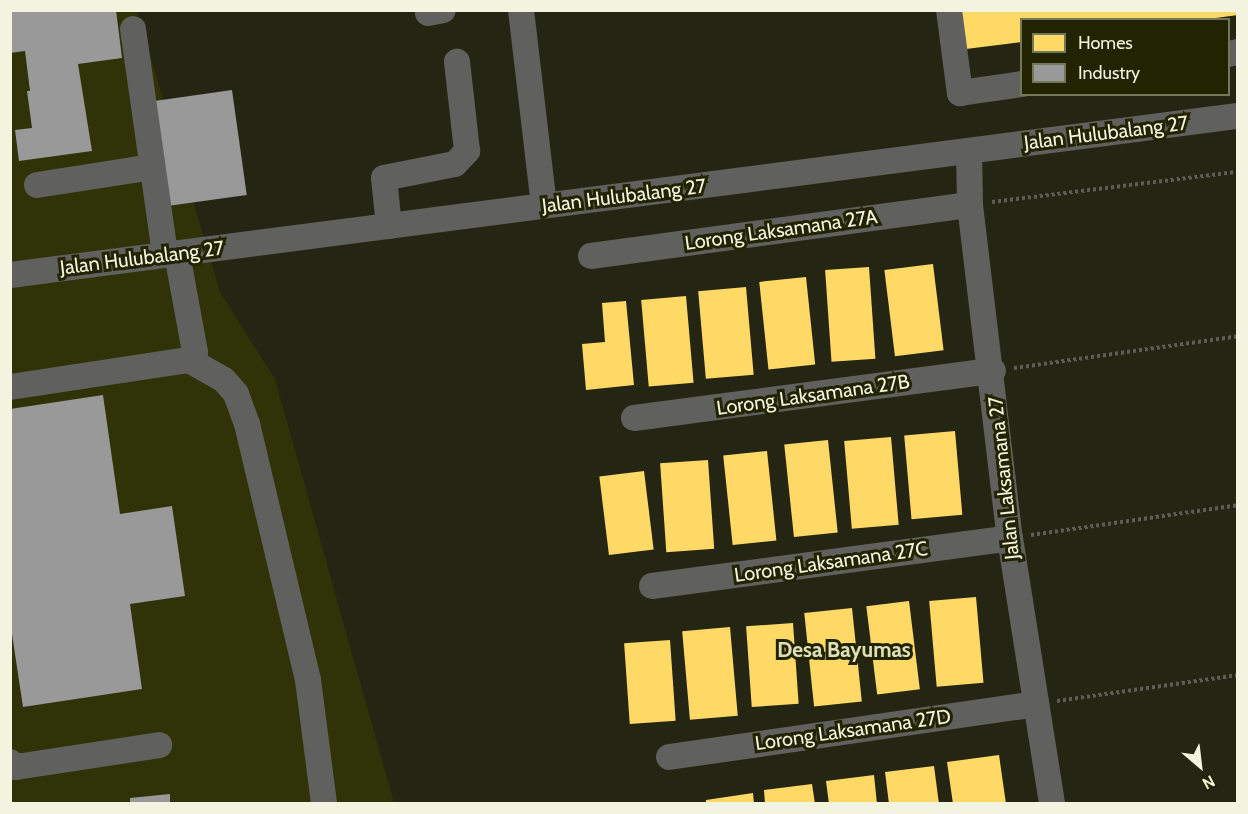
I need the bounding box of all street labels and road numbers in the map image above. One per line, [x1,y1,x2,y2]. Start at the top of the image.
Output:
street label: Jalan Hulubalang 27 [1023,111,1189,155]
street label: Jalan Hulubalang 27 [541,174,707,218]
street label: Lorong Laksamana 27A [683,205,879,255]
street label: Jalan Hulubalang 27 [59,236,225,280]
street label: Lorong Laksamana 27B [715,370,911,420]
street label: Jalan Laksamana 27 [983,395,1025,561]
street label: Lorong Laksamana 27C [733,537,929,587]
street label: Lorong Laksamana 27D [754,704,952,756]

